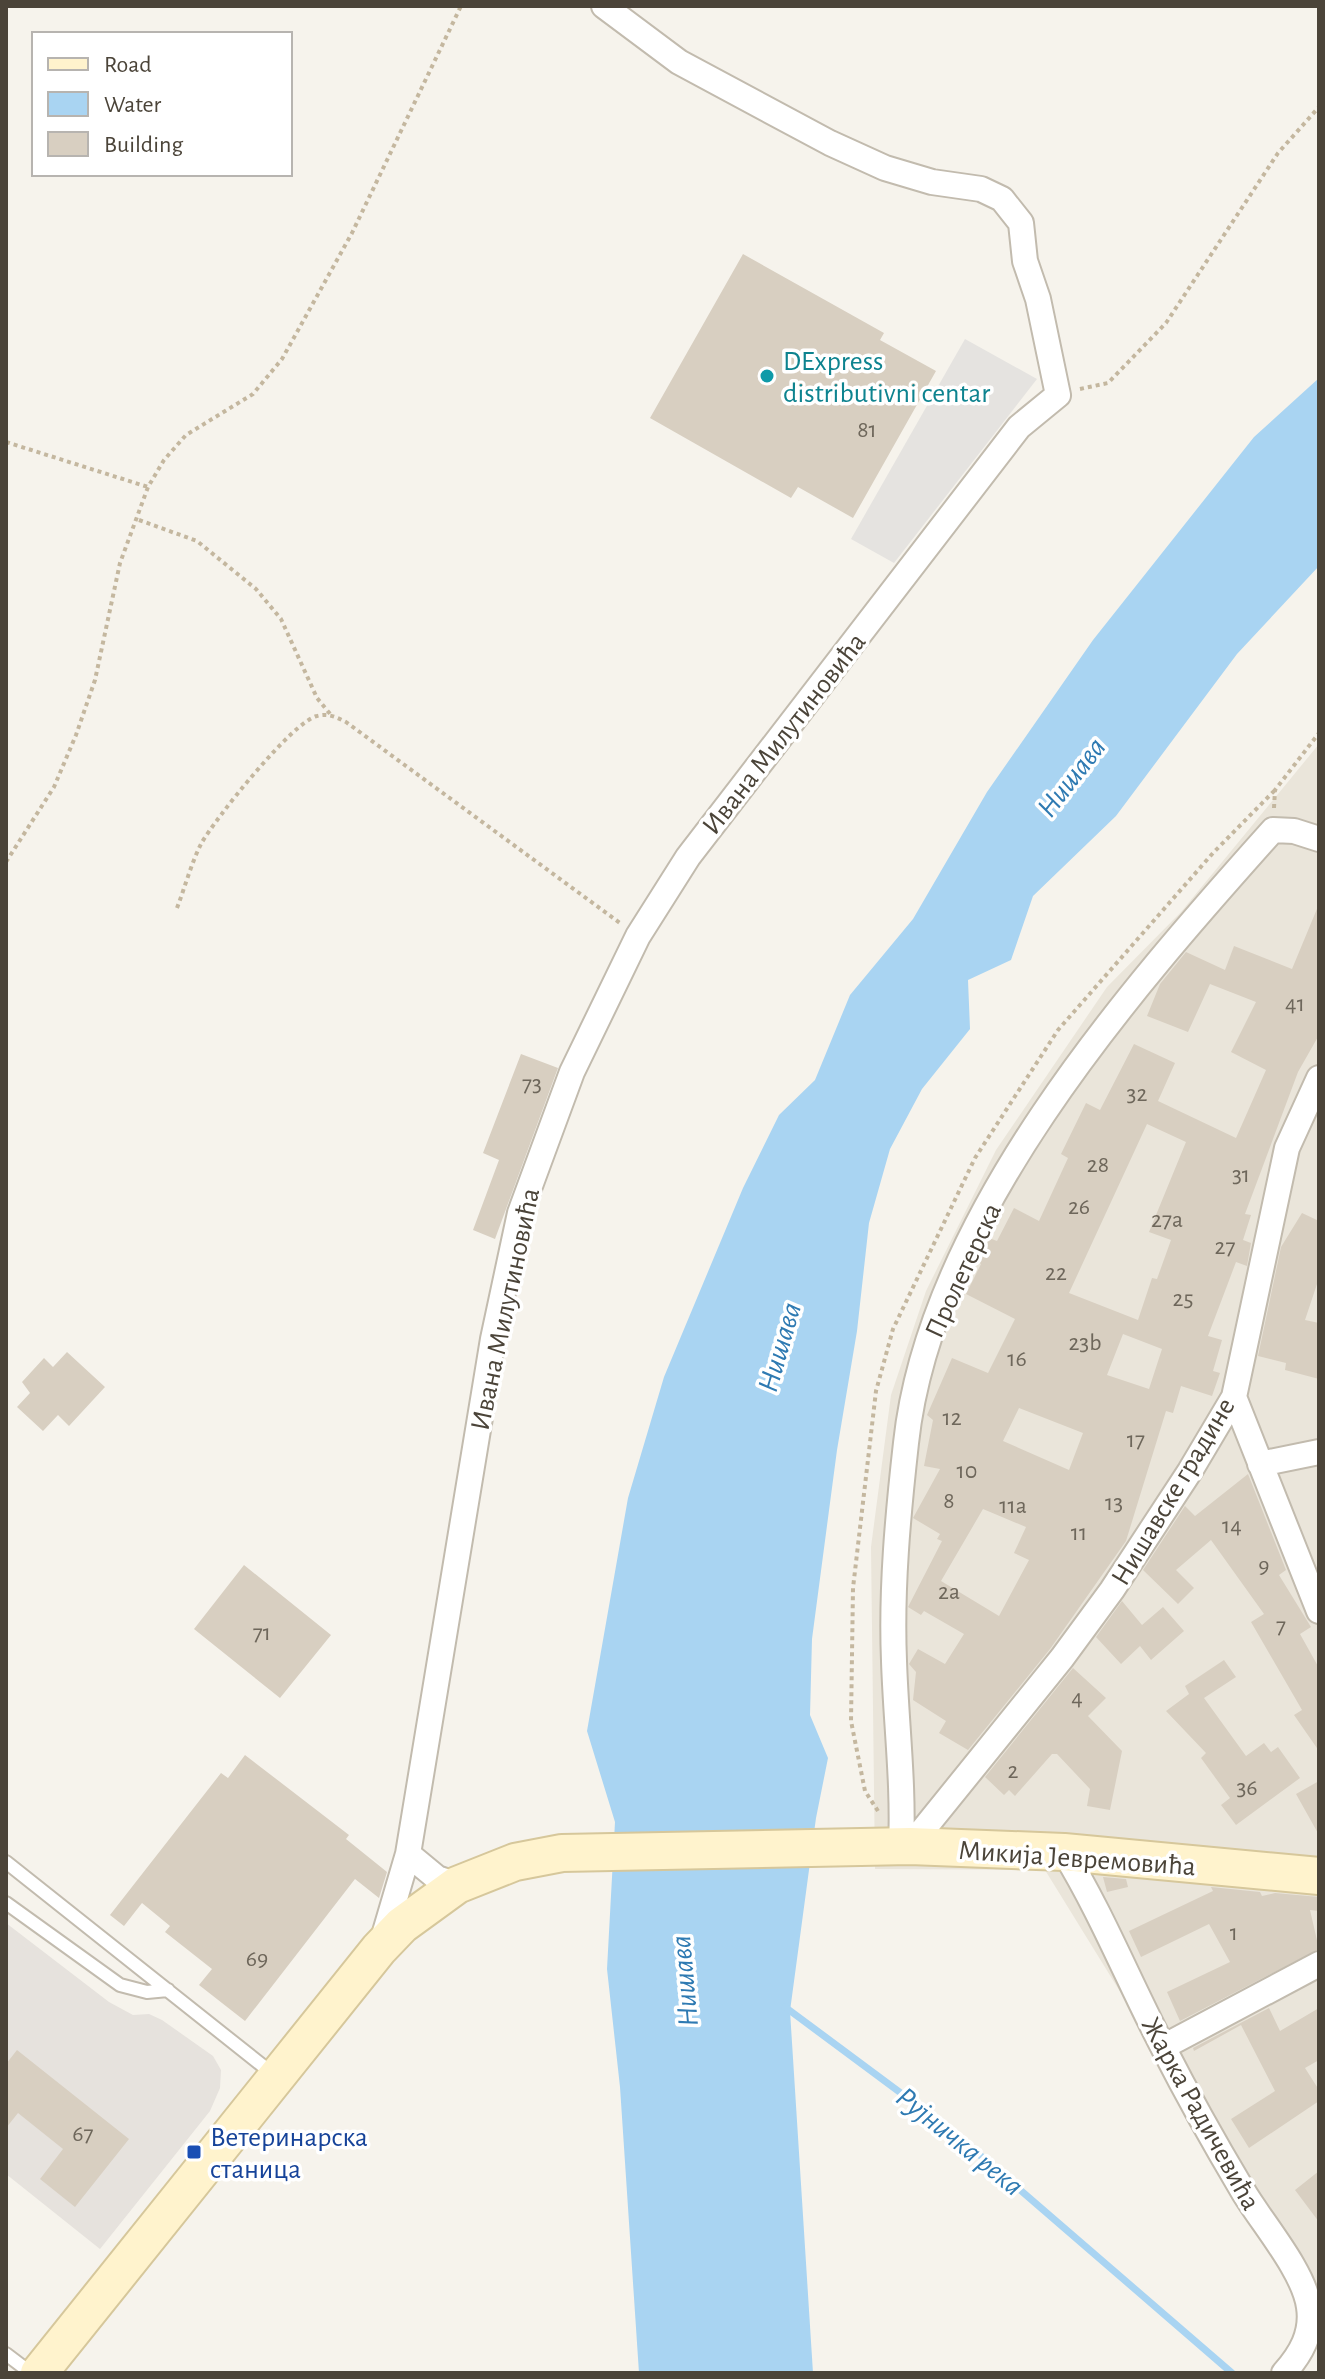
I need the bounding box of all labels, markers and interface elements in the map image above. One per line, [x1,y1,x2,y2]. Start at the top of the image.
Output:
legend [32,32,292,176]
text: Road [104,53,152,77]
text: Water [104,93,162,117]
text: Building [104,133,183,157]
place label: DExpress distributivni centar [783,348,990,408]
marker: DExpress distributivni centar [758,367,776,385]
house number: 81 [857,418,877,442]
street label: Ивана Милутиновића [697,628,872,840]
water label: Нишава [1032,732,1112,823]
house number: 41 [1285,992,1305,1016]
house number: 73 [522,1072,542,1096]
house number: 32 [1127,1082,1147,1106]
house number: 28 [1087,1153,1109,1177]
house number: 31 [1232,1163,1250,1187]
street label: Ивана Милутиновића [467,1185,545,1433]
house number: 26 [1068,1195,1090,1219]
street label: Пролетерска [920,1199,1007,1342]
house number: 27a [1151,1208,1183,1232]
house number: 27 [1215,1235,1235,1259]
house number: 22 [1045,1261,1067,1285]
house number: 25 [1173,1287,1193,1311]
water label: Нишава [753,1299,807,1395]
house number: 23b [1068,1331,1102,1355]
house number: 16 [1007,1347,1027,1371]
street label: Нишавске градине [1107,1393,1241,1591]
house number: 12 [942,1406,962,1430]
house number: 17 [1127,1428,1145,1452]
house number: 10 [957,1459,977,1483]
house number: 8 [943,1489,955,1513]
house number: 13 [1105,1491,1123,1515]
house number: 11a [999,1494,1027,1518]
house number: 14 [1222,1514,1242,1538]
house number: 11 [1071,1521,1087,1545]
house number: 9 [1258,1554,1270,1578]
house number: 2a [938,1580,960,1604]
house number: 7 [1276,1614,1286,1638]
house number: 71 [253,1621,271,1645]
house number: 4 [1071,1686,1083,1710]
house number: 2 [1008,1759,1019,1783]
house number: 36 [1236,1776,1258,1800]
street label: Микија Јевремовића [957,1837,1197,1881]
house number: 1 [1230,1921,1238,1945]
water label: Нишава [666,1934,704,2028]
house number: 69 [246,1947,268,1971]
street label: Жарка Радичевића [1136,2013,1265,2215]
water label: Рујничка река [890,2082,1029,2202]
house number: 67 [72,2122,94,2146]
place label: Ветеринарска станица [210,2124,368,2184]
marker: Ветеринарска станица [185,2143,203,2161]

